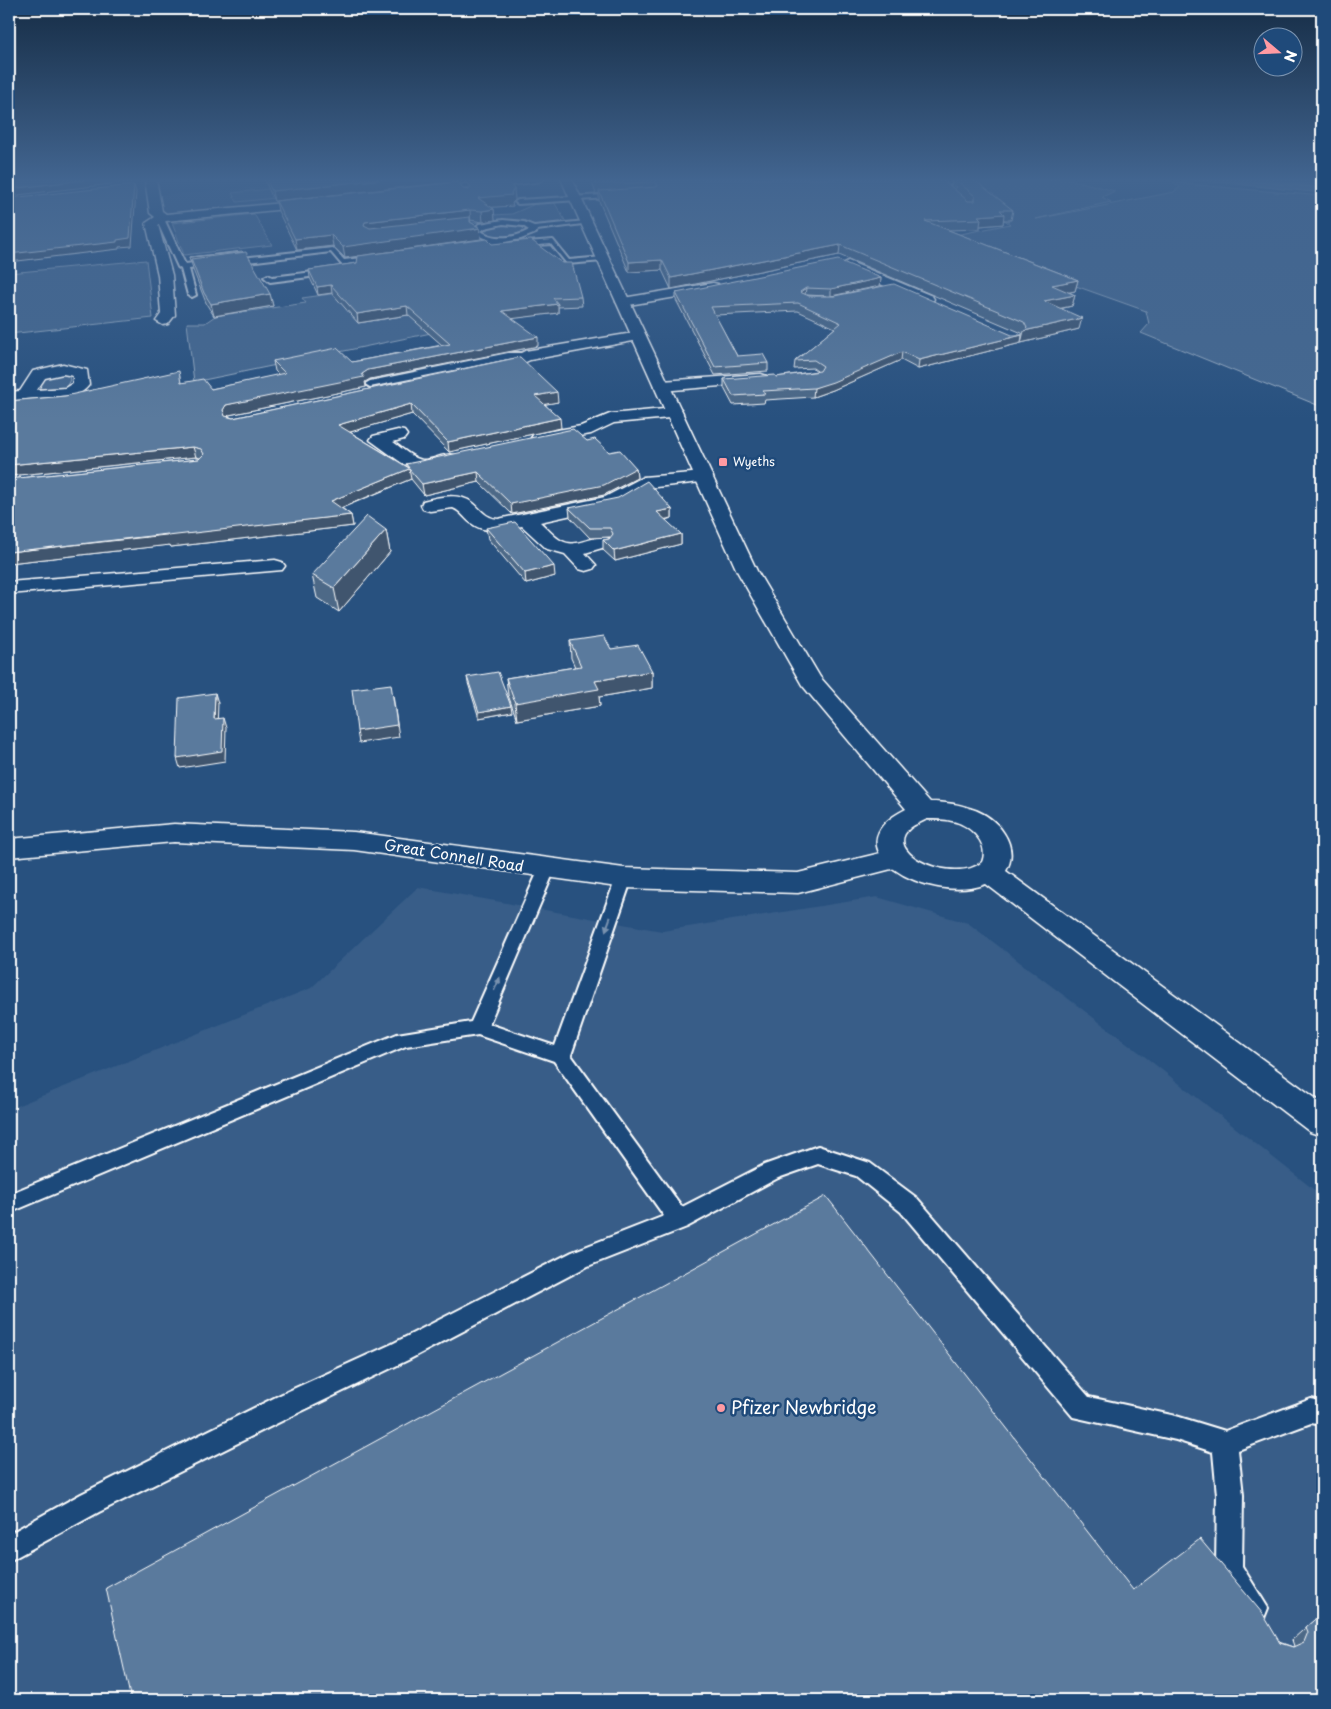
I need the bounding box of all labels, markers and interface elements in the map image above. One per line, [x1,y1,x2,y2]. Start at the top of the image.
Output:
north arrow [1254,28,1304,78]
text: N [1279,48,1302,65]
place label: Wyeths [733,452,775,470]
marker: Wyeths [717,456,729,468]
street label: Great Connell Road [383,832,526,877]
one-way arrow [604,917,612,932]
one-way arrow [494,977,502,991]
place label: Pfizer Newbridge [731,1393,877,1420]
marker: Pfizer Newbridge [715,1402,727,1414]

